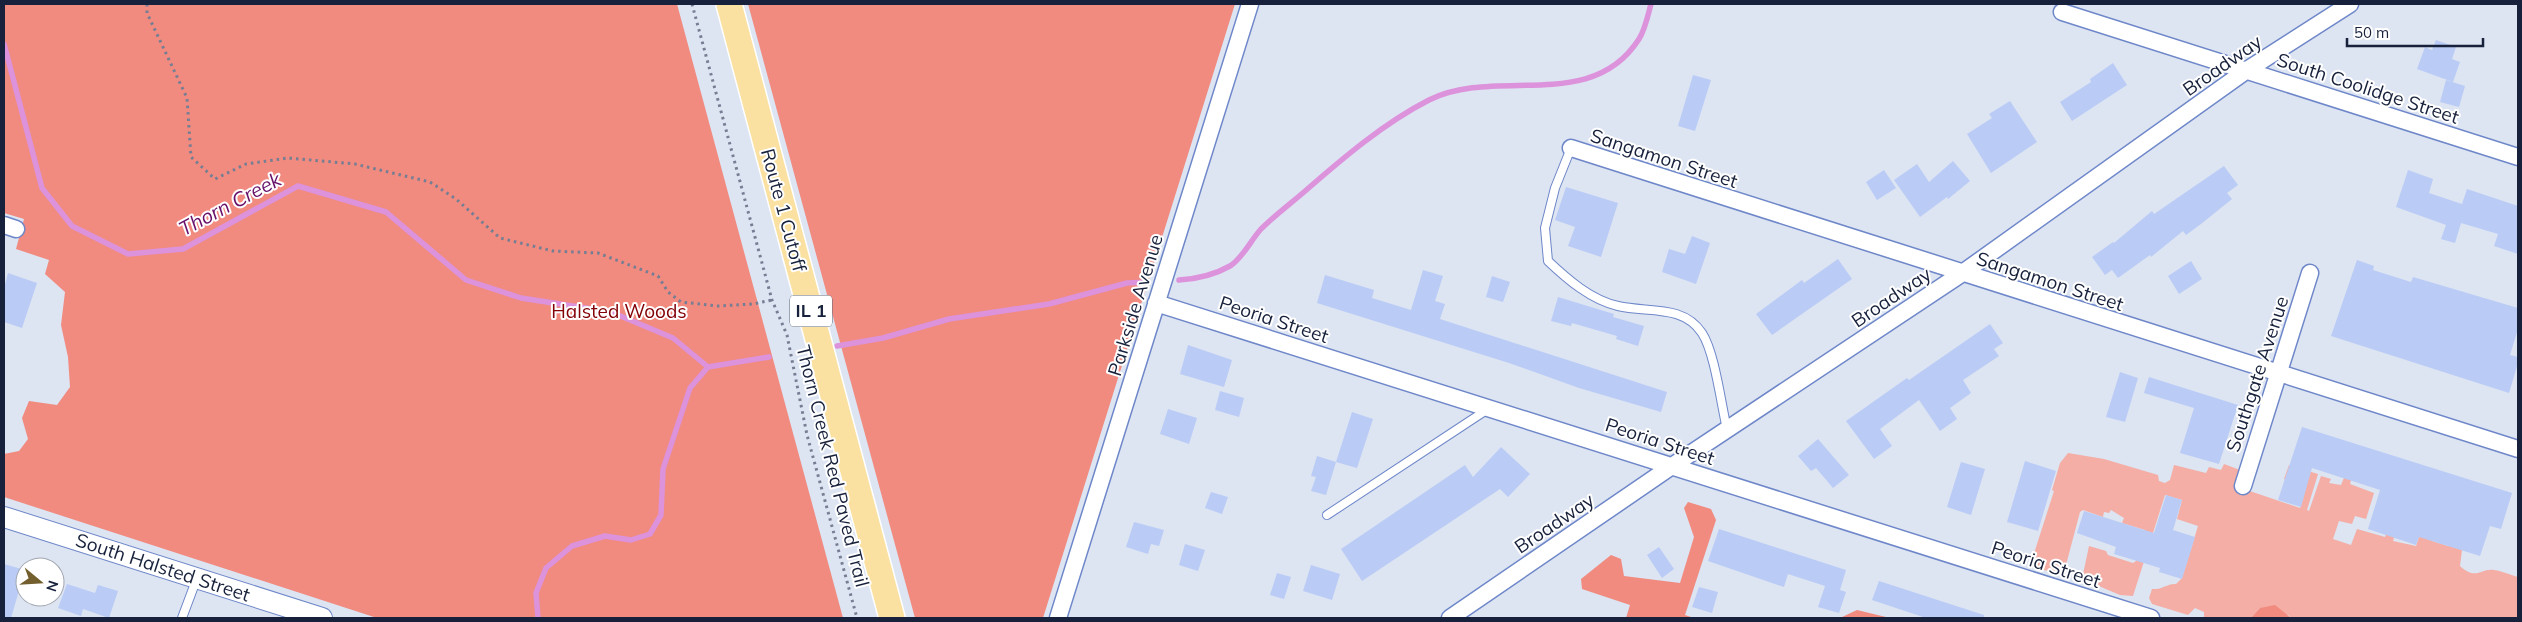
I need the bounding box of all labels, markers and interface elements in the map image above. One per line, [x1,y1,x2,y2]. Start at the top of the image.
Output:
scale bar [2347,15,2483,47]
text: 50 m [2354,23,2389,42]
street label: Broadway [2178,29,2266,101]
street label: South Coolidge Street [2274,47,2462,129]
street label: Sangamon Street [1587,123,1741,193]
street label: Route 1 Cutoff [756,146,812,275]
water label: Thorn Creek [174,166,286,241]
street label: Parkside Avenue [1102,231,1168,379]
street label: Sangamon Street [1973,246,2127,316]
street label: Broadway [1847,262,1935,332]
street label: Peoria Street [1216,290,1332,348]
street label: Southgate Avenue [2221,293,2293,455]
road number: IL 1 [790,296,832,326]
park label: Halsted Woods [551,299,687,323]
street label: Thorn Creek Red Paved Trail [791,343,875,589]
street label: Peoria Street [1602,412,1718,470]
street label: Broadway [1510,488,1598,558]
street label: South Halsted Street [73,527,254,607]
street label: Peoria Street [1988,535,2104,593]
north arrow [15,557,65,607]
text: N [42,578,63,594]

